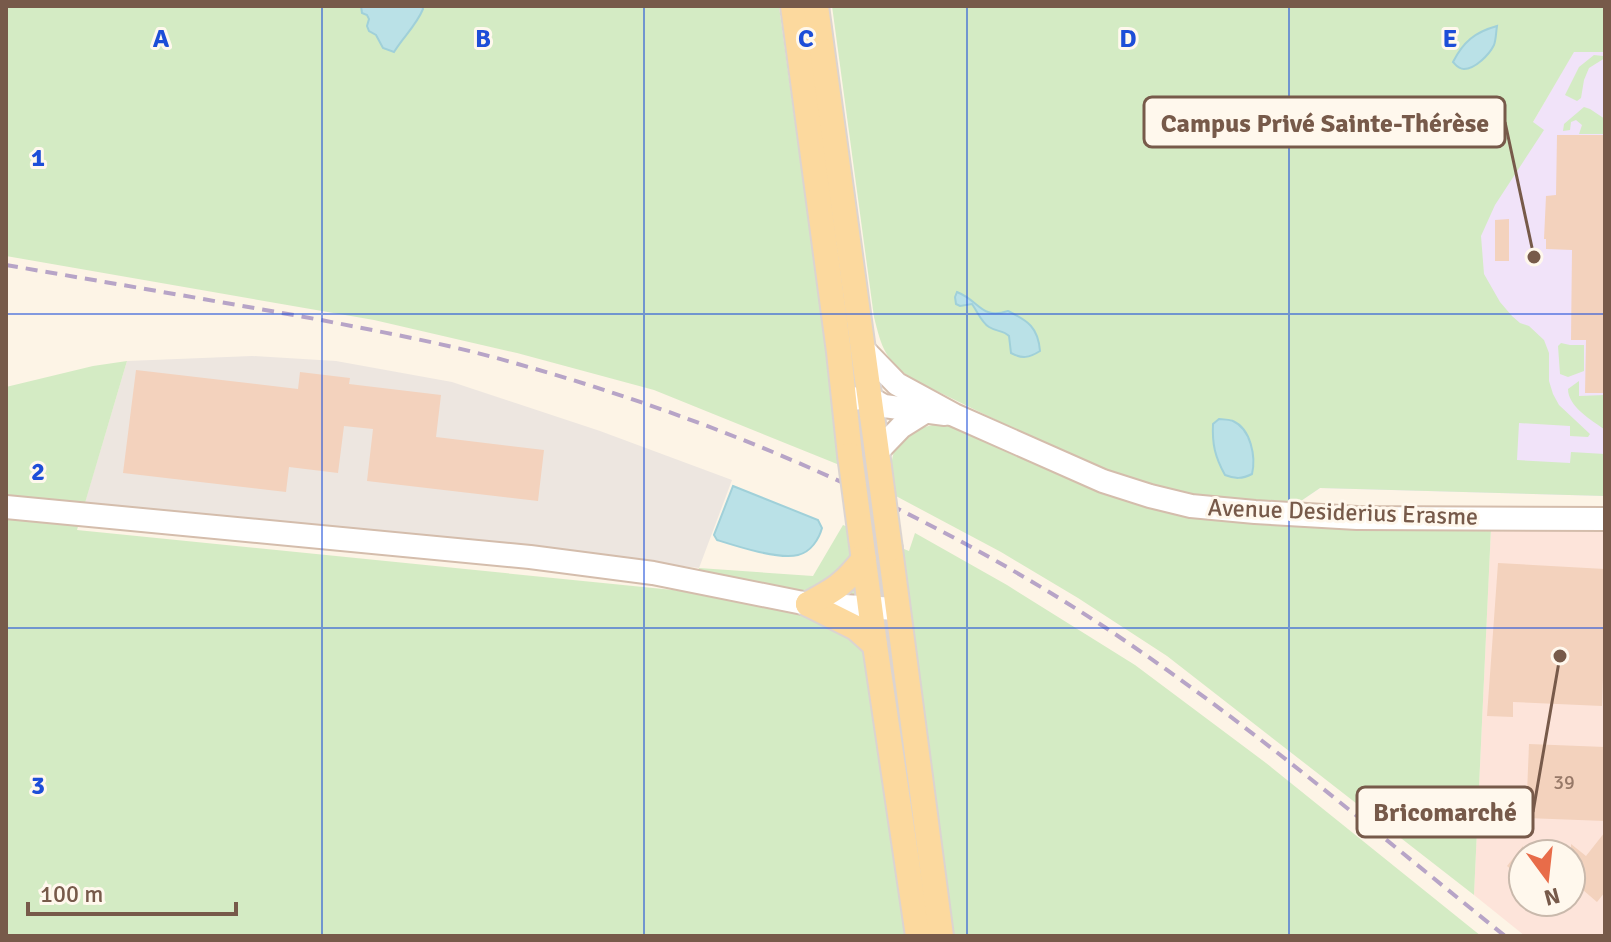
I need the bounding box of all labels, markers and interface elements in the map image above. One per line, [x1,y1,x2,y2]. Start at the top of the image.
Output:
text: A [153,23,170,55]
text: B [475,23,491,55]
text: C [798,23,814,55]
text: D [1119,23,1137,55]
text: E [1443,23,1457,55]
callout: Campus Privé Sainte-Thérèse [1144,97,1505,147]
text: Campus Privé Sainte-Thérèse [1161,108,1489,140]
text: 1 [31,142,45,174]
text: 2 [31,456,45,488]
street label: Avenue Desiderius Erasme [1207,492,1479,532]
text: 3 [31,770,45,802]
house number: 39 [1553,770,1575,795]
callout: Bricomarché [1357,787,1533,837]
text: Bricomarché [1373,797,1517,829]
north arrow [1507,838,1587,918]
scale bar [28,866,236,916]
text: 100 m [40,879,103,909]
text: N [1541,882,1563,912]

